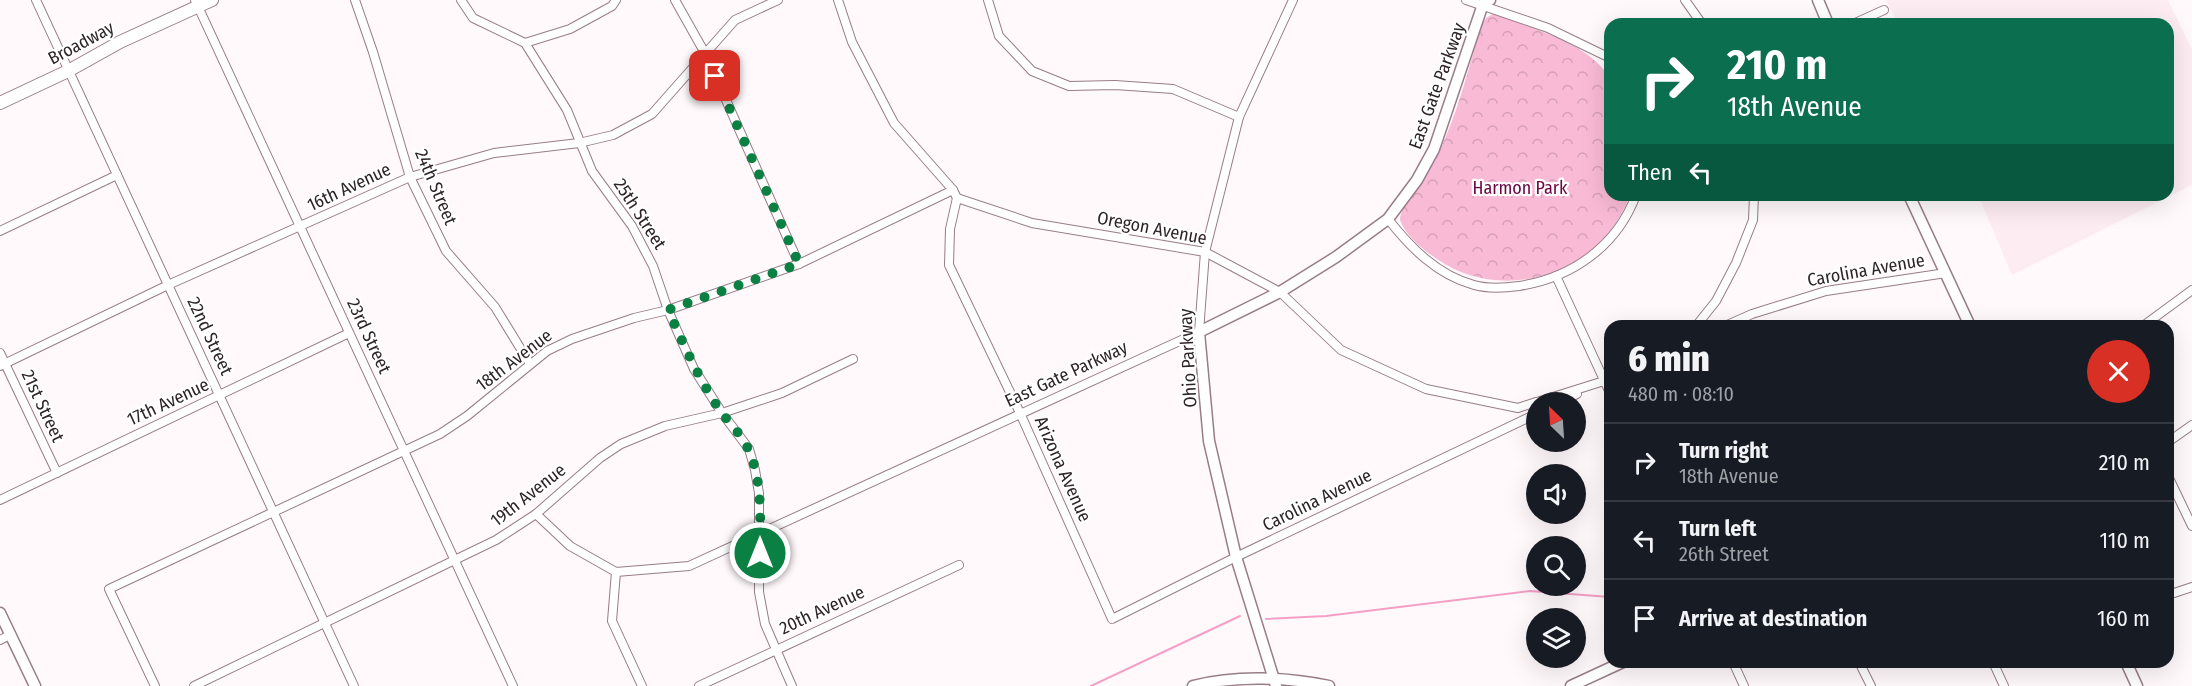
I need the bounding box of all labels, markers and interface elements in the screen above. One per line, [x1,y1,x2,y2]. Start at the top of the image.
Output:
street label: Broadway [44,16,118,70]
street label: East Gate Parkway [1404,20,1470,152]
text: 210 m [1727,40,1827,90]
icon: right [1628,42,1706,120]
pin [689,50,740,101]
icon: arrive [698,59,731,92]
text: 18th Avenue [1727,91,1862,123]
street label: 24th Street [410,146,462,228]
icon: left [1684,156,1717,189]
street label: 16th Avenue [304,158,394,216]
text: Then [1628,159,1672,186]
street label: 25th Street [609,174,671,254]
park label: Harmon Park [1472,177,1568,199]
street label: Oregon Avenue [1095,207,1209,249]
street label: Carolina Avenue [1806,249,1927,291]
street label: 22nd Street [182,294,238,379]
street label: 23rd Street [342,295,396,377]
street label: Ohio Parkway [1174,308,1202,408]
street label: 18th Avenue [472,324,557,396]
street label: East Gate Parkway [1001,336,1131,412]
text: 6 min [1628,337,1710,381]
button: close [2087,340,2150,403]
street label: 21st Street [17,367,69,445]
street label: 17th Avenue [123,373,213,431]
text: 480 m · 08:10 [1628,382,1734,406]
north arrow [1526,392,1586,452]
map controls [1526,392,1586,668]
street label: Arizona Avenue [1030,413,1096,525]
text: Turn right [1679,437,1768,464]
icon: right [1628,446,1661,479]
text: 210 m [2099,449,2150,476]
street label: 19th Avenue [486,459,570,531]
street label: Carolina Avenue [1259,464,1375,536]
button: sound [1526,464,1586,524]
text: 18th Avenue [1679,464,1779,488]
text: Turn left [1679,515,1757,542]
position arrow [728,521,792,585]
icon: left [1628,524,1661,557]
text: 110 m [2100,527,2150,554]
button: search [1526,536,1586,596]
text: 26th Street [1679,542,1769,566]
street label: 20th Avenue [776,581,868,639]
icon: arrive [1628,602,1661,635]
text: Arrive at destination [1679,605,1867,632]
text: 160 m [2097,605,2150,632]
button: layers [1526,608,1586,668]

